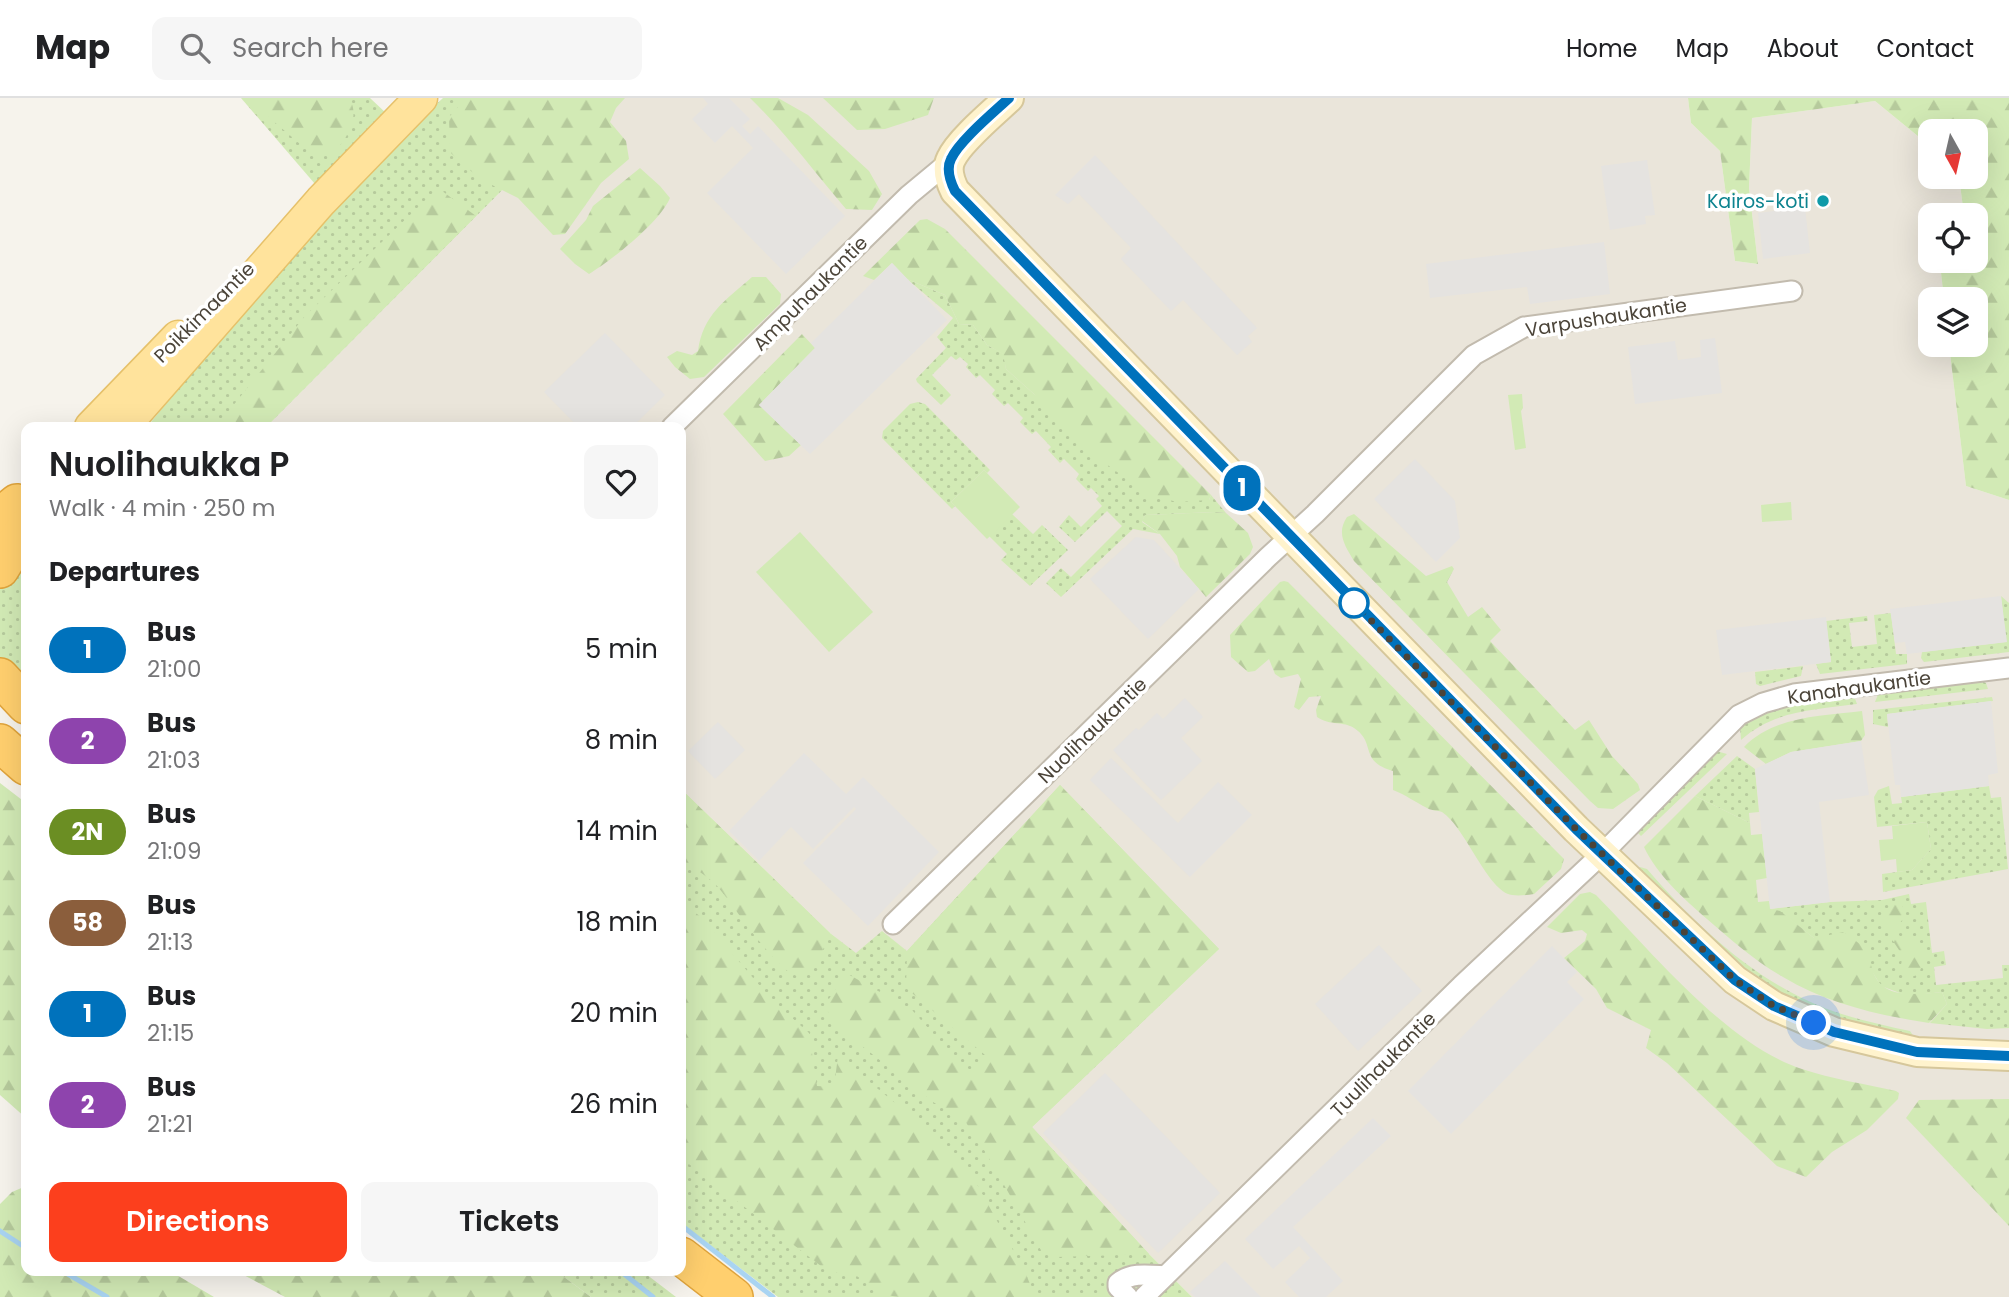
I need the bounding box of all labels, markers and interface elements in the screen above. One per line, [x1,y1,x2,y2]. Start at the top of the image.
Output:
search box [152,17,642,80]
text: Map [35,24,110,71]
icon: search [176,29,214,67]
text: Search here [232,30,389,66]
text: Home [1566,32,1638,65]
text: Map [1676,32,1729,65]
text: About [1767,32,1838,65]
text: Contact [1876,32,1974,65]
north arrow [1918,119,1988,189]
map controls [1918,119,1988,357]
place label: Kairos-koti [1707,188,1809,215]
marker: Kairos-koti [1815,193,1831,209]
button: locate [1918,203,1988,273]
street label: Ampuhaukantie [747,230,874,357]
street label: Poikkimaantie [148,256,261,369]
button: layers [1918,287,1988,357]
street label: Varpushaukantie [1523,291,1689,344]
text: Nuolihaukka P [49,441,289,488]
button: heart [584,445,658,519]
line badge: 1 [1219,465,1265,511]
text: 1 [1237,471,1247,504]
text: Walk · 4 min · 250 m [49,492,275,524]
text: Departures [49,554,200,590]
unlabelled marker [1339,588,1369,618]
text: Bus [147,614,196,650]
text: 5 min [585,631,658,667]
text: 1 [83,633,92,666]
text: 21:00 [147,653,201,685]
street label: Kanahaukantie [1786,664,1933,711]
street label: Nuolihaukantie [1032,671,1153,790]
text: Bus [147,705,196,741]
text: 8 min [585,722,658,758]
text: 2 [81,724,94,757]
text: 21:03 [147,744,200,776]
text: Bus [147,796,196,832]
text: 14 min [577,813,658,849]
text: 2N [72,815,103,848]
text: 21:09 [147,835,201,867]
text: Bus [147,887,196,923]
text: 18 min [577,904,658,940]
text: 58 [72,906,103,939]
text: 21:13 [147,926,193,958]
text: Bus [147,978,196,1014]
text: 20 min [570,995,658,1031]
text: 1 [83,997,92,1030]
your location [1796,1005,1831,1040]
street label: Tuulihaukantie [1325,1006,1442,1123]
text: 21:15 [147,1017,194,1049]
text: Bus [147,1069,196,1105]
text: 26 min [570,1086,658,1122]
text: 2 [81,1088,94,1121]
text: 21:21 [147,1108,193,1140]
button: Directions [49,1182,347,1262]
button: Tickets [361,1182,658,1262]

